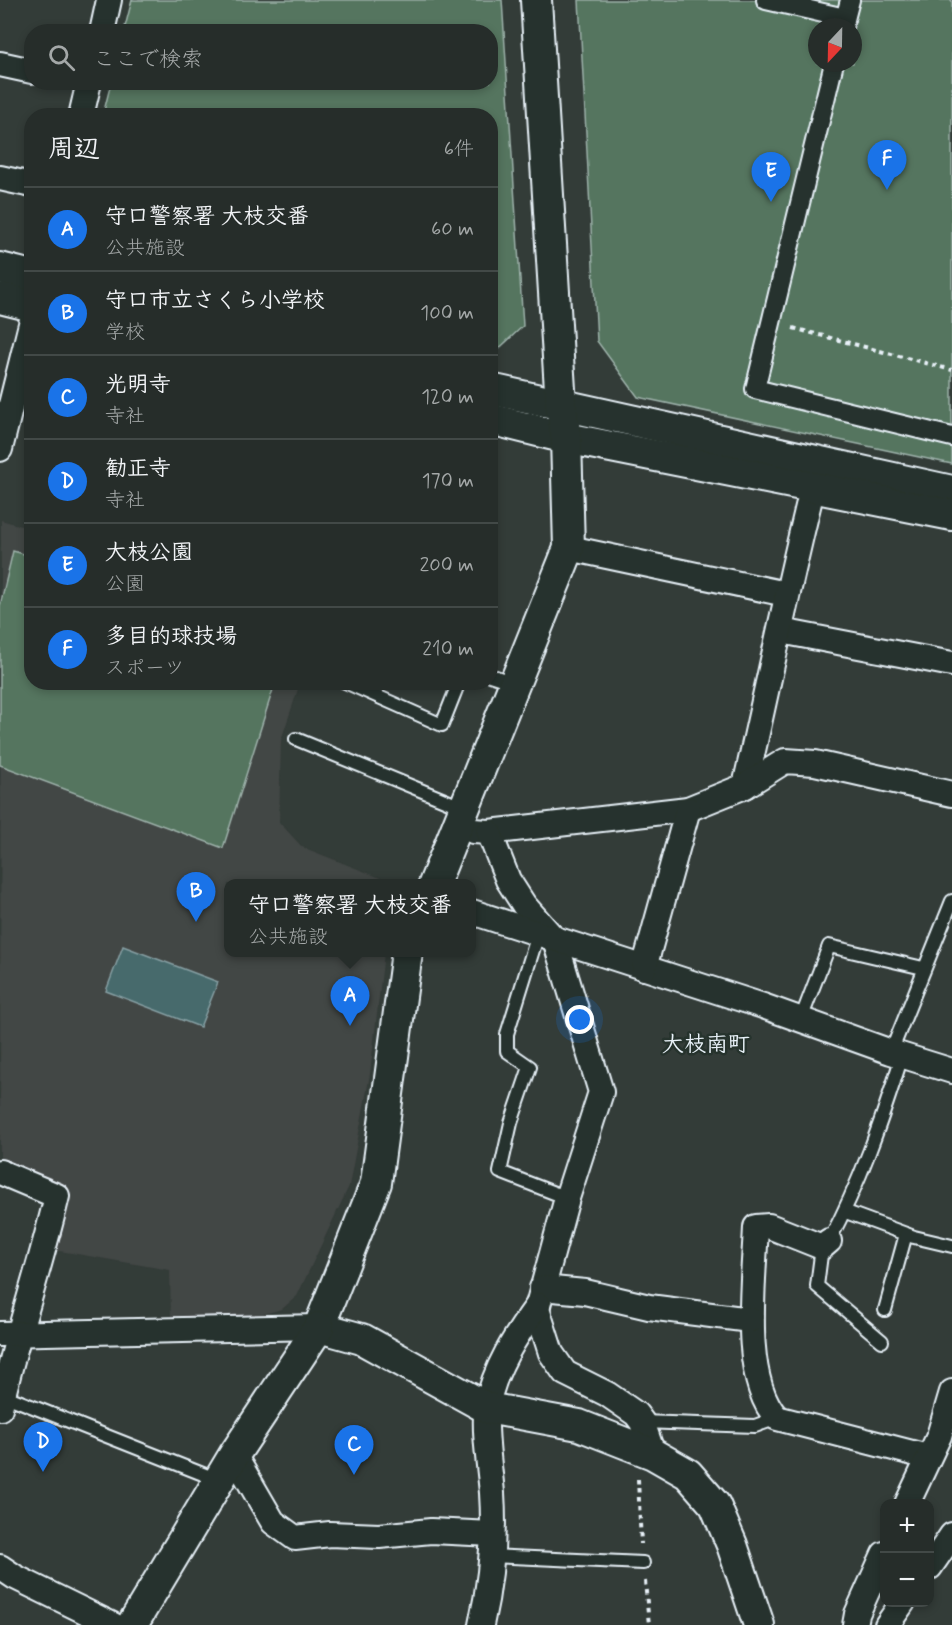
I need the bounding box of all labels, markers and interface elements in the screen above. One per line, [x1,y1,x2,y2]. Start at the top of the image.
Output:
north arrow [808,18,862,72]
search box [24,24,498,90]
icon: search [45,41,78,74]
text: ここで検索 [93,46,203,74]
text: 周辺 [48,133,100,167]
text: 6件 [444,136,474,163]
pin: F [868,140,906,190]
pin: E [752,152,790,202]
text: 守口警察署 大枝交番 [105,203,309,231]
text: A [61,216,74,243]
text: 60 m [431,216,474,243]
text: 公共施設 [105,235,185,262]
text: 守口市立さくら小学校 [105,287,325,315]
text: B [61,300,74,327]
text: 100 m [420,300,474,327]
text: 学校 [105,319,145,346]
text: 光明寺 [105,371,171,399]
text: C [60,384,75,411]
text: 120 m [421,384,474,411]
text: 寺社 [105,403,145,430]
text: 勧正寺 [105,455,171,483]
text: D [61,468,74,495]
text: 170 m [422,468,474,495]
text: 寺社 [105,487,145,514]
text: 大枝公園 [105,539,193,567]
text: E [62,552,73,579]
text: 200 m [419,552,474,579]
text: 公園 [105,571,145,598]
text: 多目的球技場 [105,623,237,651]
text: F [62,636,73,663]
text: 210 m [422,636,474,663]
text: スポーツ [105,655,185,682]
pin: B [176,872,216,922]
popup [224,879,476,957]
text: 守口警察署 大枝交番 [248,892,452,920]
text: 公共施設 [248,924,328,951]
pin: A [330,976,370,1026]
your location [565,1005,594,1034]
district label: 大枝南町 [662,1031,750,1059]
pin: D [24,1422,63,1472]
pin: C [334,1426,374,1475]
map controls [880,1499,934,1607]
button: + [880,1499,934,1553]
button: − [880,1553,934,1607]

